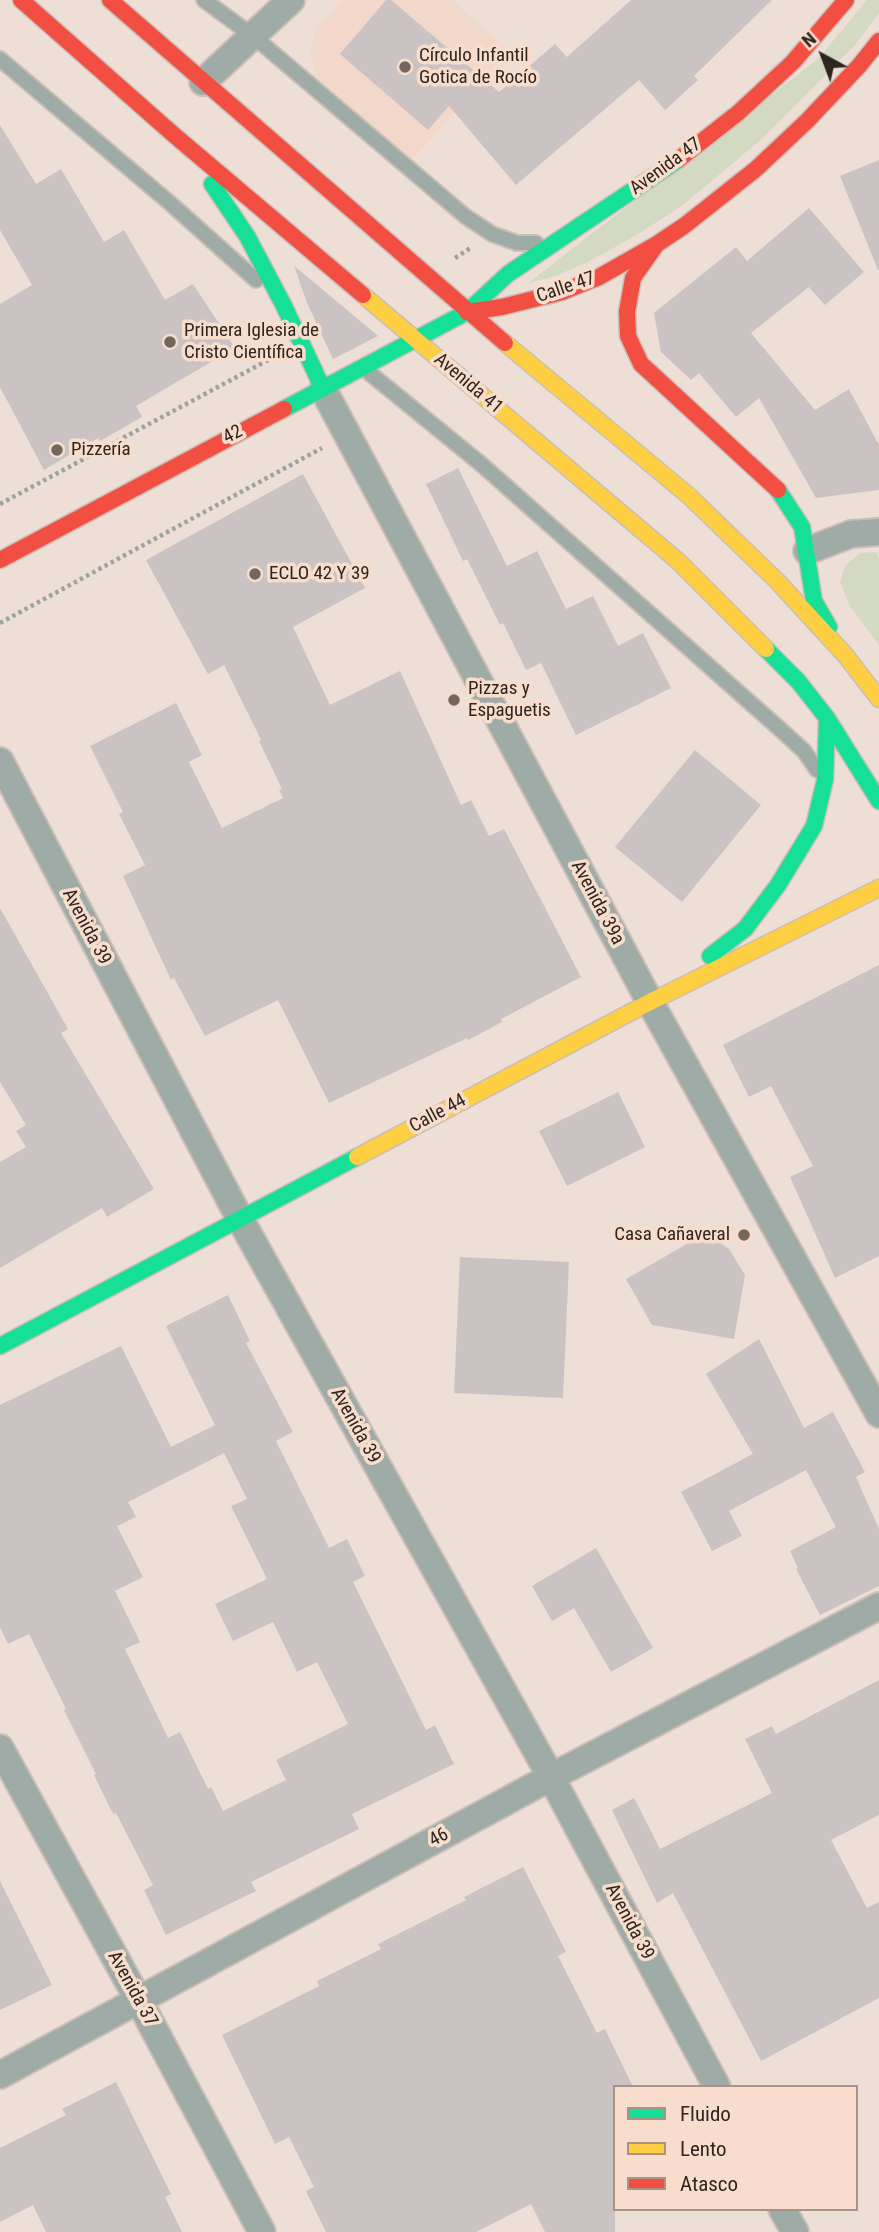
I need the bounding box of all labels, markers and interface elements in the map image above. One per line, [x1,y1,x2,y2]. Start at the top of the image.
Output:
north arrow [788,21,858,91]
text: N [797,27,821,52]
place label: Círculo Infantil Gotica de Rocío [419,45,537,89]
marker: Círculo Infantil Gotica de Rocío [397,59,413,75]
street label: Avenida 47 [626,133,706,201]
street label: Calle 47 [534,267,598,309]
place label: Primera Iglesia de Cristo Científica [184,320,319,364]
marker: Primera Iglesia de Cristo Científica [162,334,178,350]
street label: Avenida 41 [429,349,507,419]
street label: 42 [219,421,247,449]
place label: Pizzería [71,439,131,461]
marker: Pizzería [49,442,65,458]
place label: ECLO 42 Y 39 [269,563,370,585]
marker: ECLO 42 Y 39 [247,566,263,582]
place label: Pizzas y Espaguetis [468,678,551,722]
marker: Pizzas y Espaguetis [446,692,462,708]
street label: Avenida 39a [565,857,629,949]
street label: Avenida 39 [57,885,115,969]
street label: Calle 44 [406,1090,470,1138]
place label: Casa Cañaveral [614,1224,730,1246]
marker: Casa Cañaveral [736,1227,752,1243]
street label: Avenida 39 [325,1384,385,1468]
street label: 46 [425,1824,453,1852]
street label: Avenida 39 [600,1880,658,1964]
street label: Avenida 37 [102,1947,162,2031]
legend [613,2085,858,2211]
text: Fluido [680,2102,731,2126]
text: Lento [680,2137,727,2161]
text: Atasco [680,2172,738,2196]

